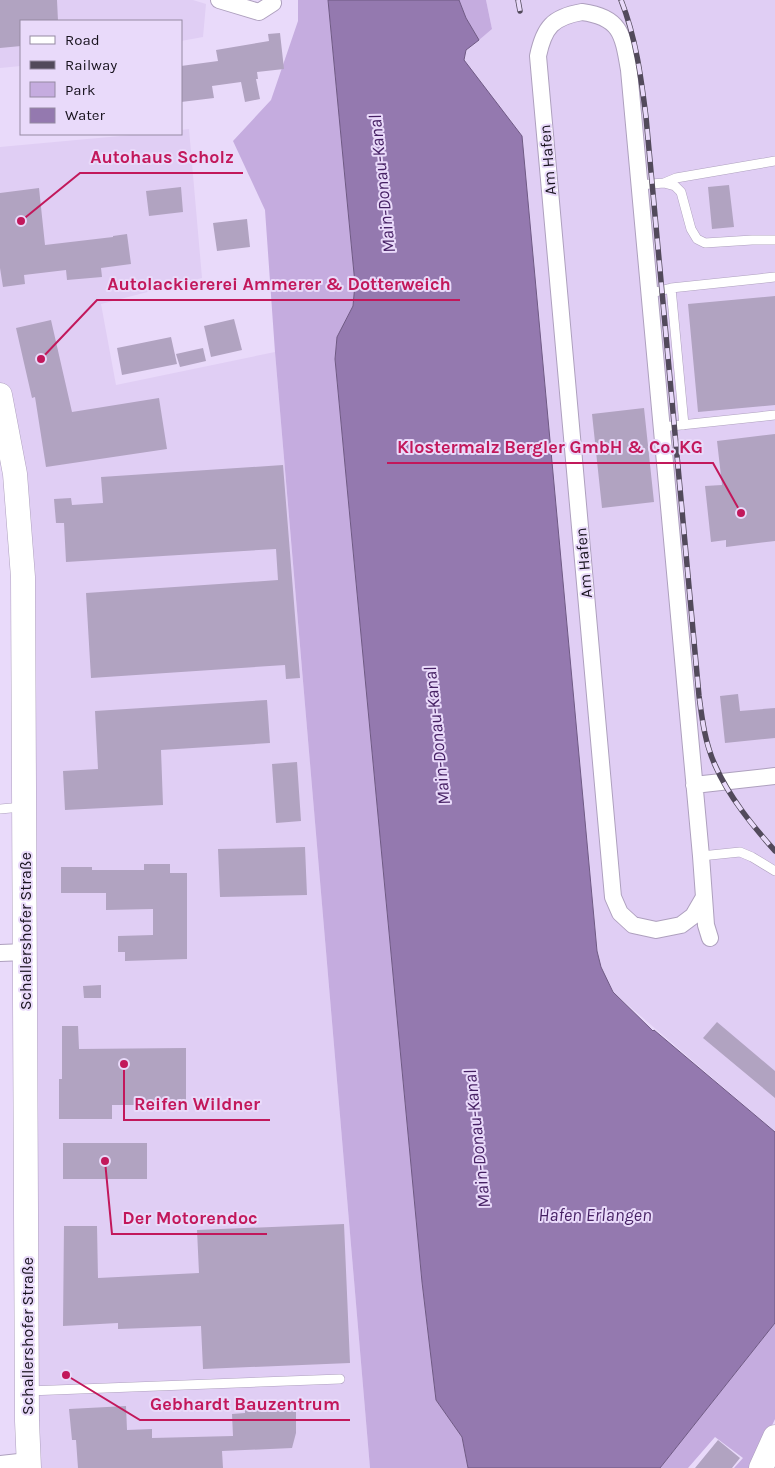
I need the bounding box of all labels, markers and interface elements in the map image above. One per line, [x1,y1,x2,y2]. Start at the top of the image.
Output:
legend [20,20,182,135]
text: Road [65,31,100,49]
text: Railway [65,56,117,74]
text: Park [65,81,95,99]
text: Water [65,106,106,124]
water label: Main-Donau-Kanal [364,113,400,254]
street label: Am Hafen [535,124,560,196]
callout: Autohaus Scholz [80,140,243,173]
text: Autohaus Scholz [90,146,234,168]
callout: Autolackiererei Ammerer & Dotterweich [97,267,460,300]
text: Autolackiererei Ammerer & Dotterweich [107,273,451,295]
callout: Klostermalz Bergler GmbH & Co. KG [387,430,713,463]
text: Klostermalz Bergler GmbH & Co. KG [397,436,703,458]
street label: Am Hafen [571,527,596,599]
water label: Main-Donau-Kanal [419,665,455,806]
street label: Schallershofer Straße [16,852,35,1010]
water label: Main-Donau-Kanal [459,1068,495,1209]
callout: Reifen Wildner [124,1087,270,1120]
text: Reifen Wildner [134,1093,260,1115]
callout: Der Motorendoc [112,1201,267,1234]
water label: Hafen Erlangen [538,1204,652,1226]
text: Der Motorendoc [122,1207,258,1229]
street label: Schallershofer Straße [18,1257,37,1415]
callout: Gebhardt Bauzentrum [140,1387,350,1420]
text: Gebhardt Bauzentrum [150,1393,340,1415]

